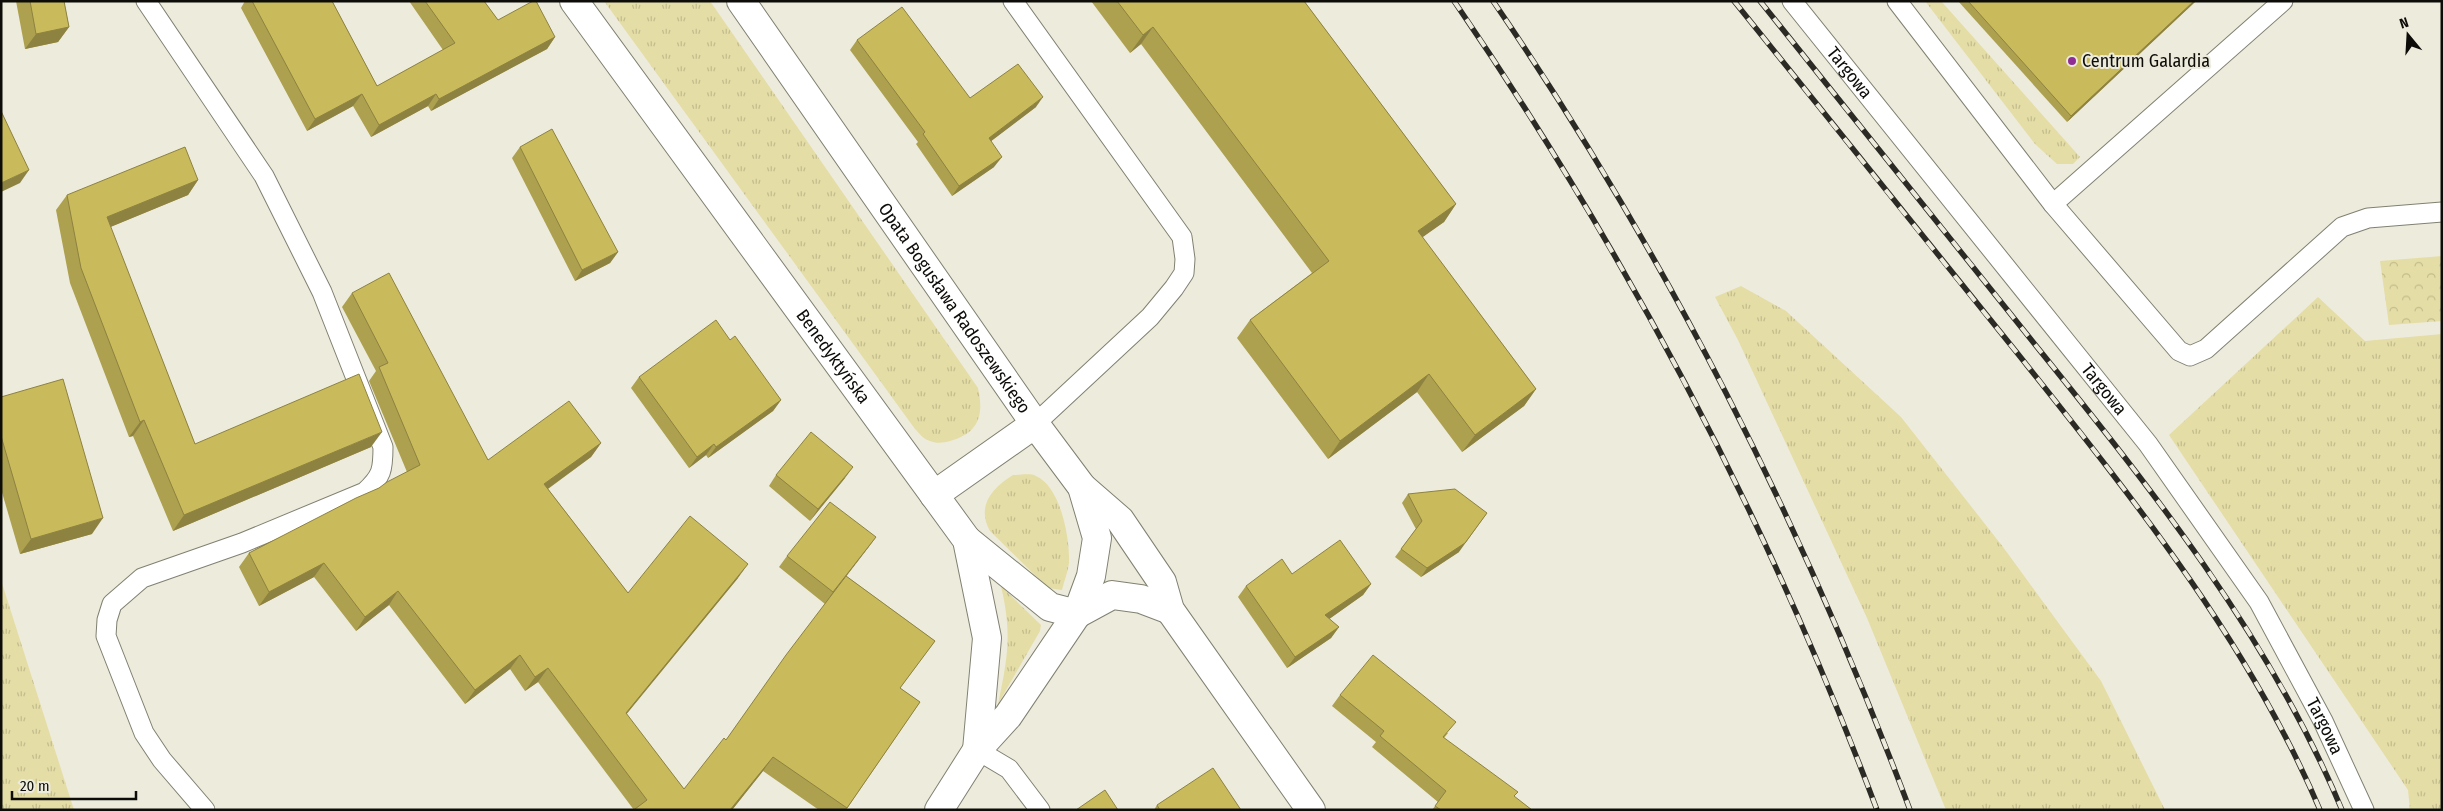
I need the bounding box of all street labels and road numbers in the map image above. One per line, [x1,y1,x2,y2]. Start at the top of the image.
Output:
street label: Targowa [1822,42,1877,103]
street label: Opata Bogusława Radoszewskiego [874,199,1035,418]
street label: Benedyktyńska [792,305,875,408]
street label: Targowa [2076,359,2132,420]
street label: Targowa [2302,694,2348,758]

